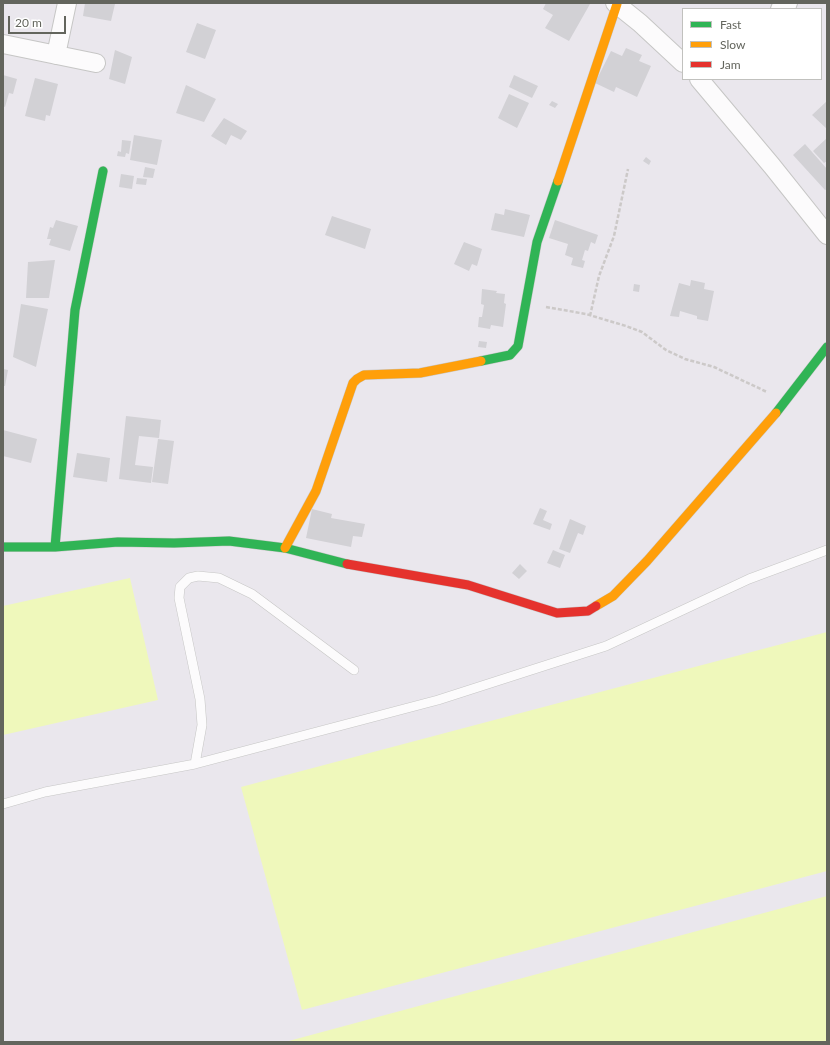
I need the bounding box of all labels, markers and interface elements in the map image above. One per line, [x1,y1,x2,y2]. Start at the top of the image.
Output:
scale bar [10,8,68,34]
legend [682,8,822,80]
text: 20 m [15,15,42,30]
text: Fast [720,17,741,32]
text: Slow [720,37,745,52]
text: Jam [720,57,741,72]

